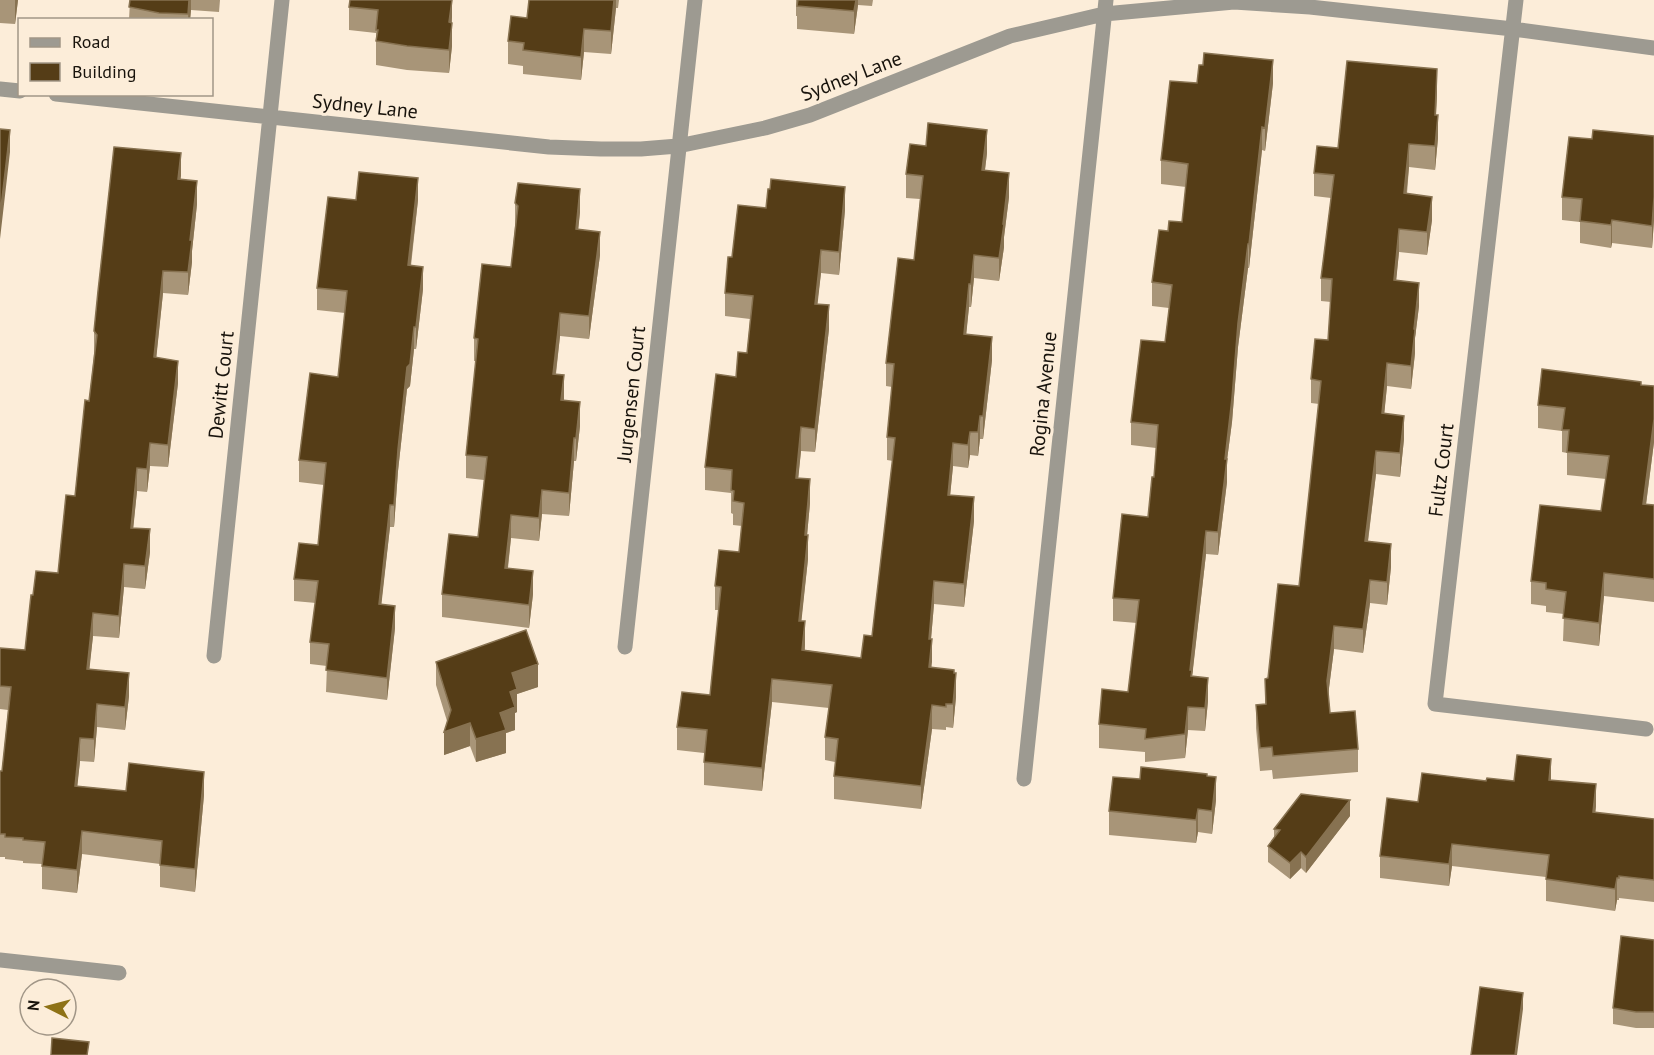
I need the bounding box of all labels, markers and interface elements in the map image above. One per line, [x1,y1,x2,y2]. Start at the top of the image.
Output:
legend [18,18,213,96]
text: Road [72,30,110,53]
street label: Sydney Lane [797,45,905,107]
text: Building [72,60,136,83]
street label: Sydney Lane [311,88,419,124]
street label: Jurgensen Court [611,325,651,464]
street label: Dewitt Court [202,330,240,440]
street label: Rogina Avenue [1023,330,1063,458]
street label: Fultz Court [1422,422,1460,518]
north arrow [18,977,78,1037]
text: N [23,999,44,1012]

